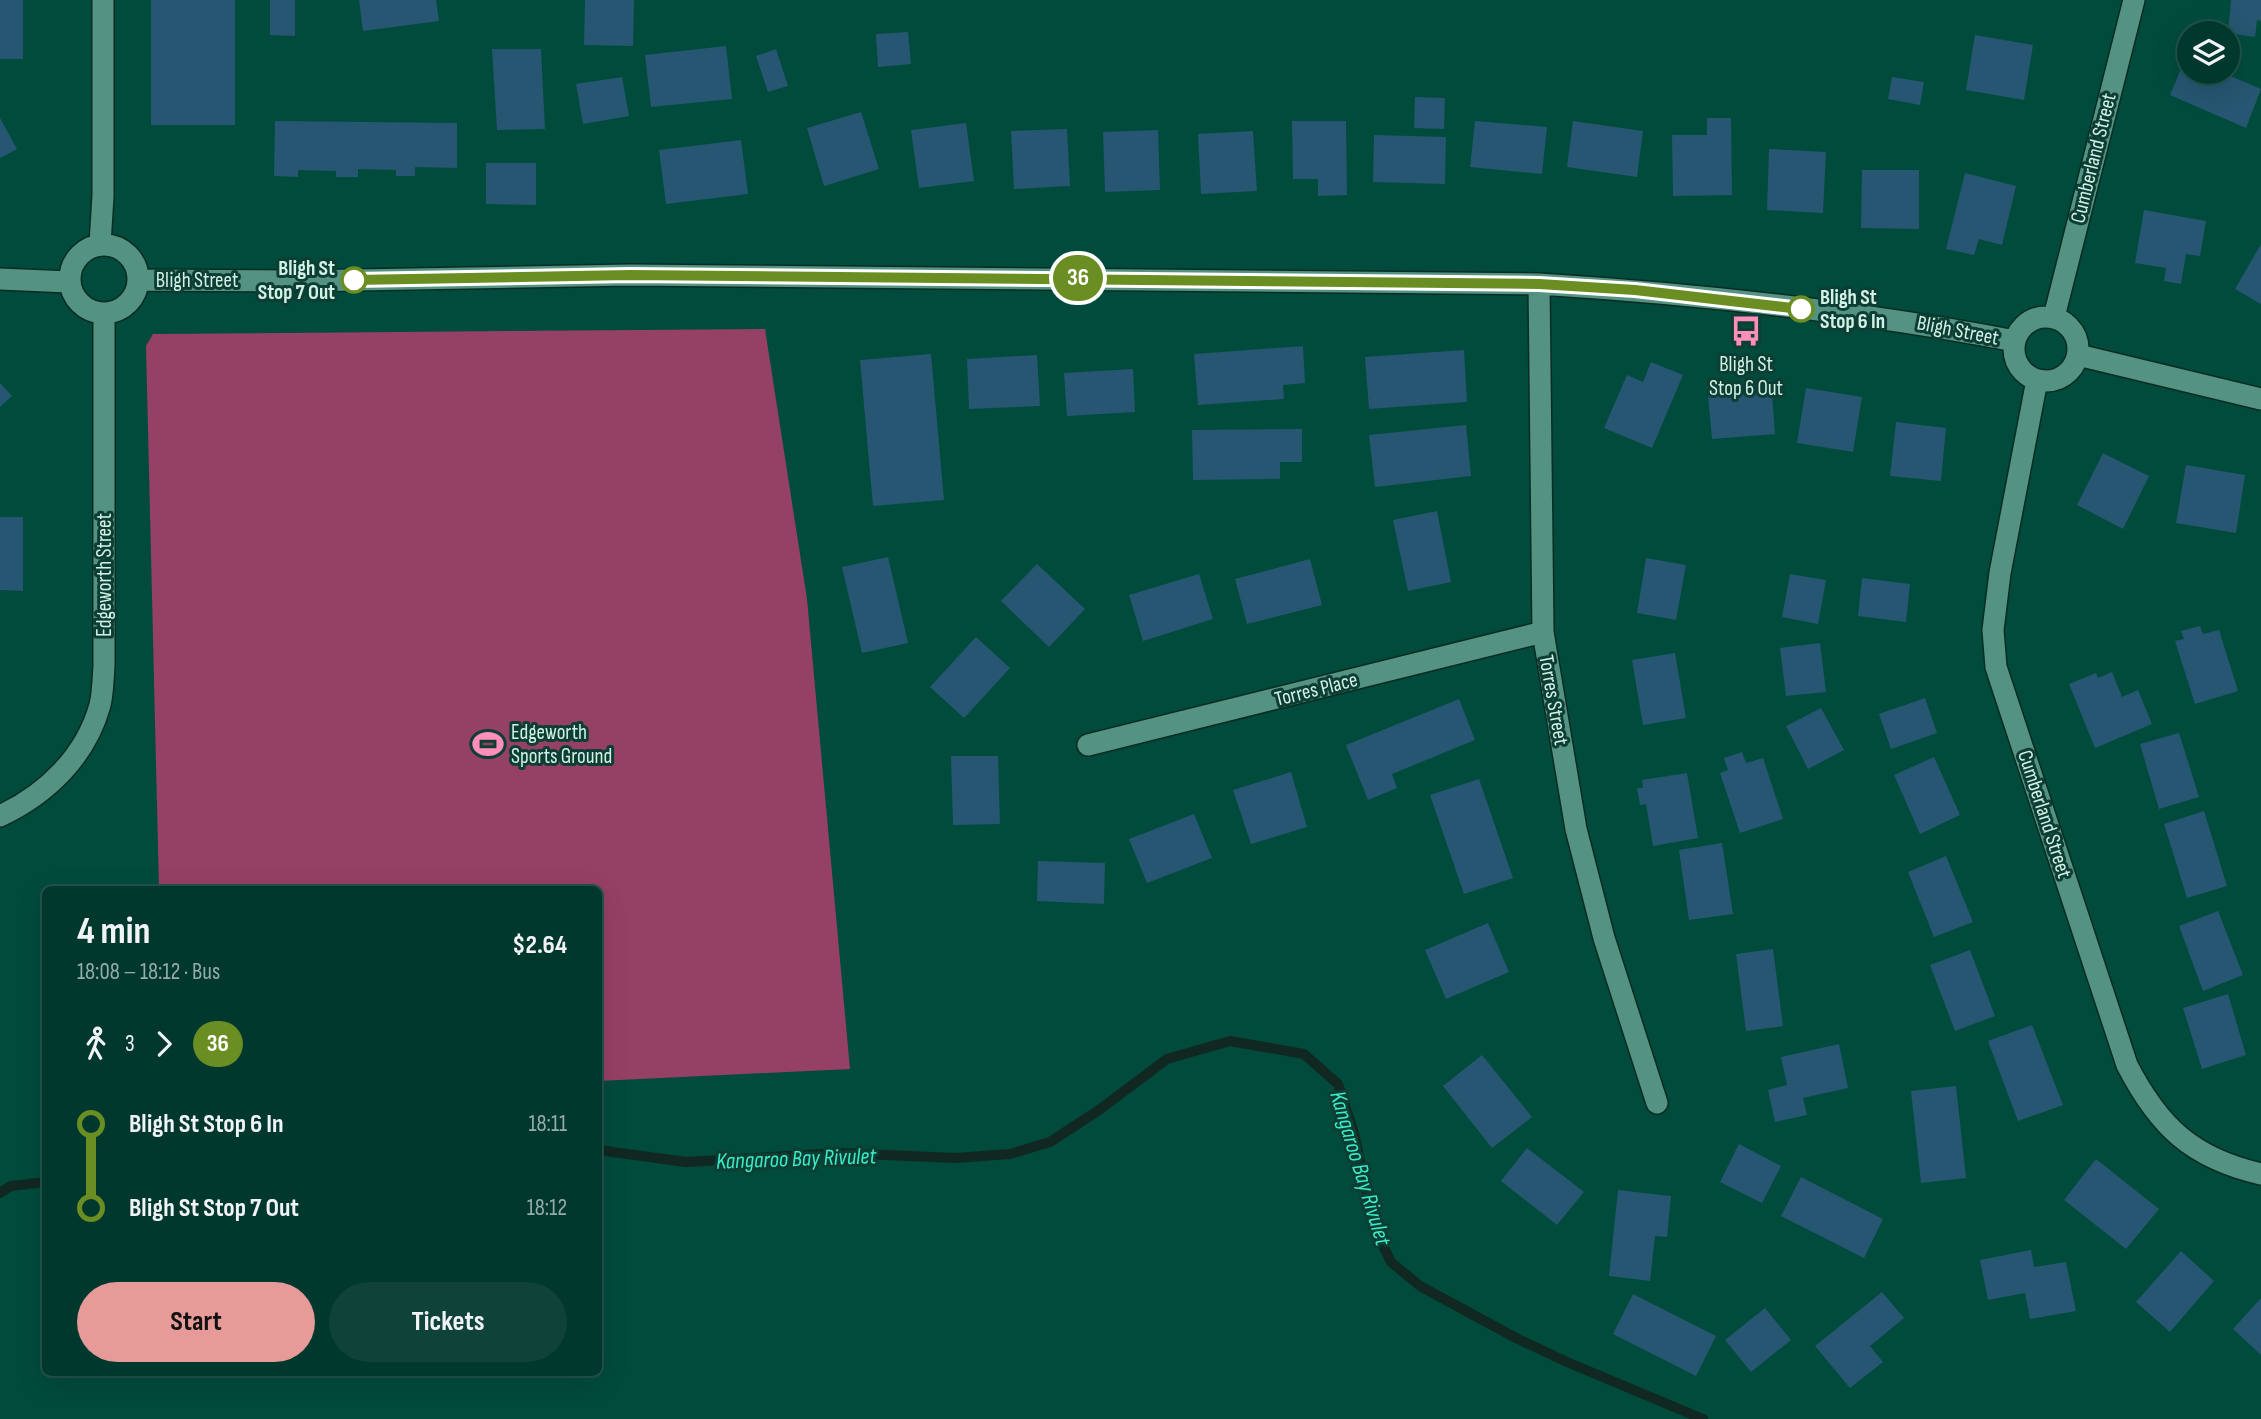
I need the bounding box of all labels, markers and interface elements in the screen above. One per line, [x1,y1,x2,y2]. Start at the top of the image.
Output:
map controls [2177,21,2240,84]
button: layers [2177,21,2240,84]
street label: Cumberland Street [2065,91,2122,226]
line badge: 36 [1046,255,1110,301]
place label: Bligh St Stop 7 Out [258,256,335,305]
text: 36 [1067,263,1089,292]
marker: Bligh St Stop 7 Out [341,267,367,293]
street label: Bligh Street [156,268,238,293]
place label: Bligh St Stop 6 In [1820,285,1885,334]
marker: Bligh St Stop 6 In [1788,296,1814,322]
street label: Bligh Street [1915,310,2001,351]
bus stop icon: Bligh St Stop 6 Out [1729,314,1763,348]
place label: Bligh St Stop 6 Out [1709,352,1783,401]
street label: Edgeworth Street [92,513,117,637]
street label: Torres Street [1533,653,1574,747]
street label: Torres Place [1272,667,1360,712]
place label: Edgeworth Sports Ground [511,720,612,769]
sports icon: Edgeworth Sports Ground [471,727,505,761]
street label: Cumberland Street [2012,747,2077,881]
text: 4 min [77,909,150,954]
text: $2.64 [512,930,567,961]
text: 18:08 – 18:12 · Bus [77,958,220,986]
icon: walk [77,1025,115,1063]
icon: forward [145,1025,183,1063]
text: 36 [207,1029,229,1058]
text: 3 [125,1030,135,1058]
water label: Kangaroo Bay Rivulet [1323,1088,1397,1250]
text: Bligh St Stop 6 In [129,1109,284,1140]
text: 18:11 [528,1110,567,1138]
water label: Kangaroo Bay Rivulet [715,1142,878,1176]
text: Bligh St Stop 7 Out [129,1193,299,1224]
text: 18:12 [527,1194,567,1222]
button: Start [77,1282,315,1362]
button: Tickets [329,1282,567,1362]

